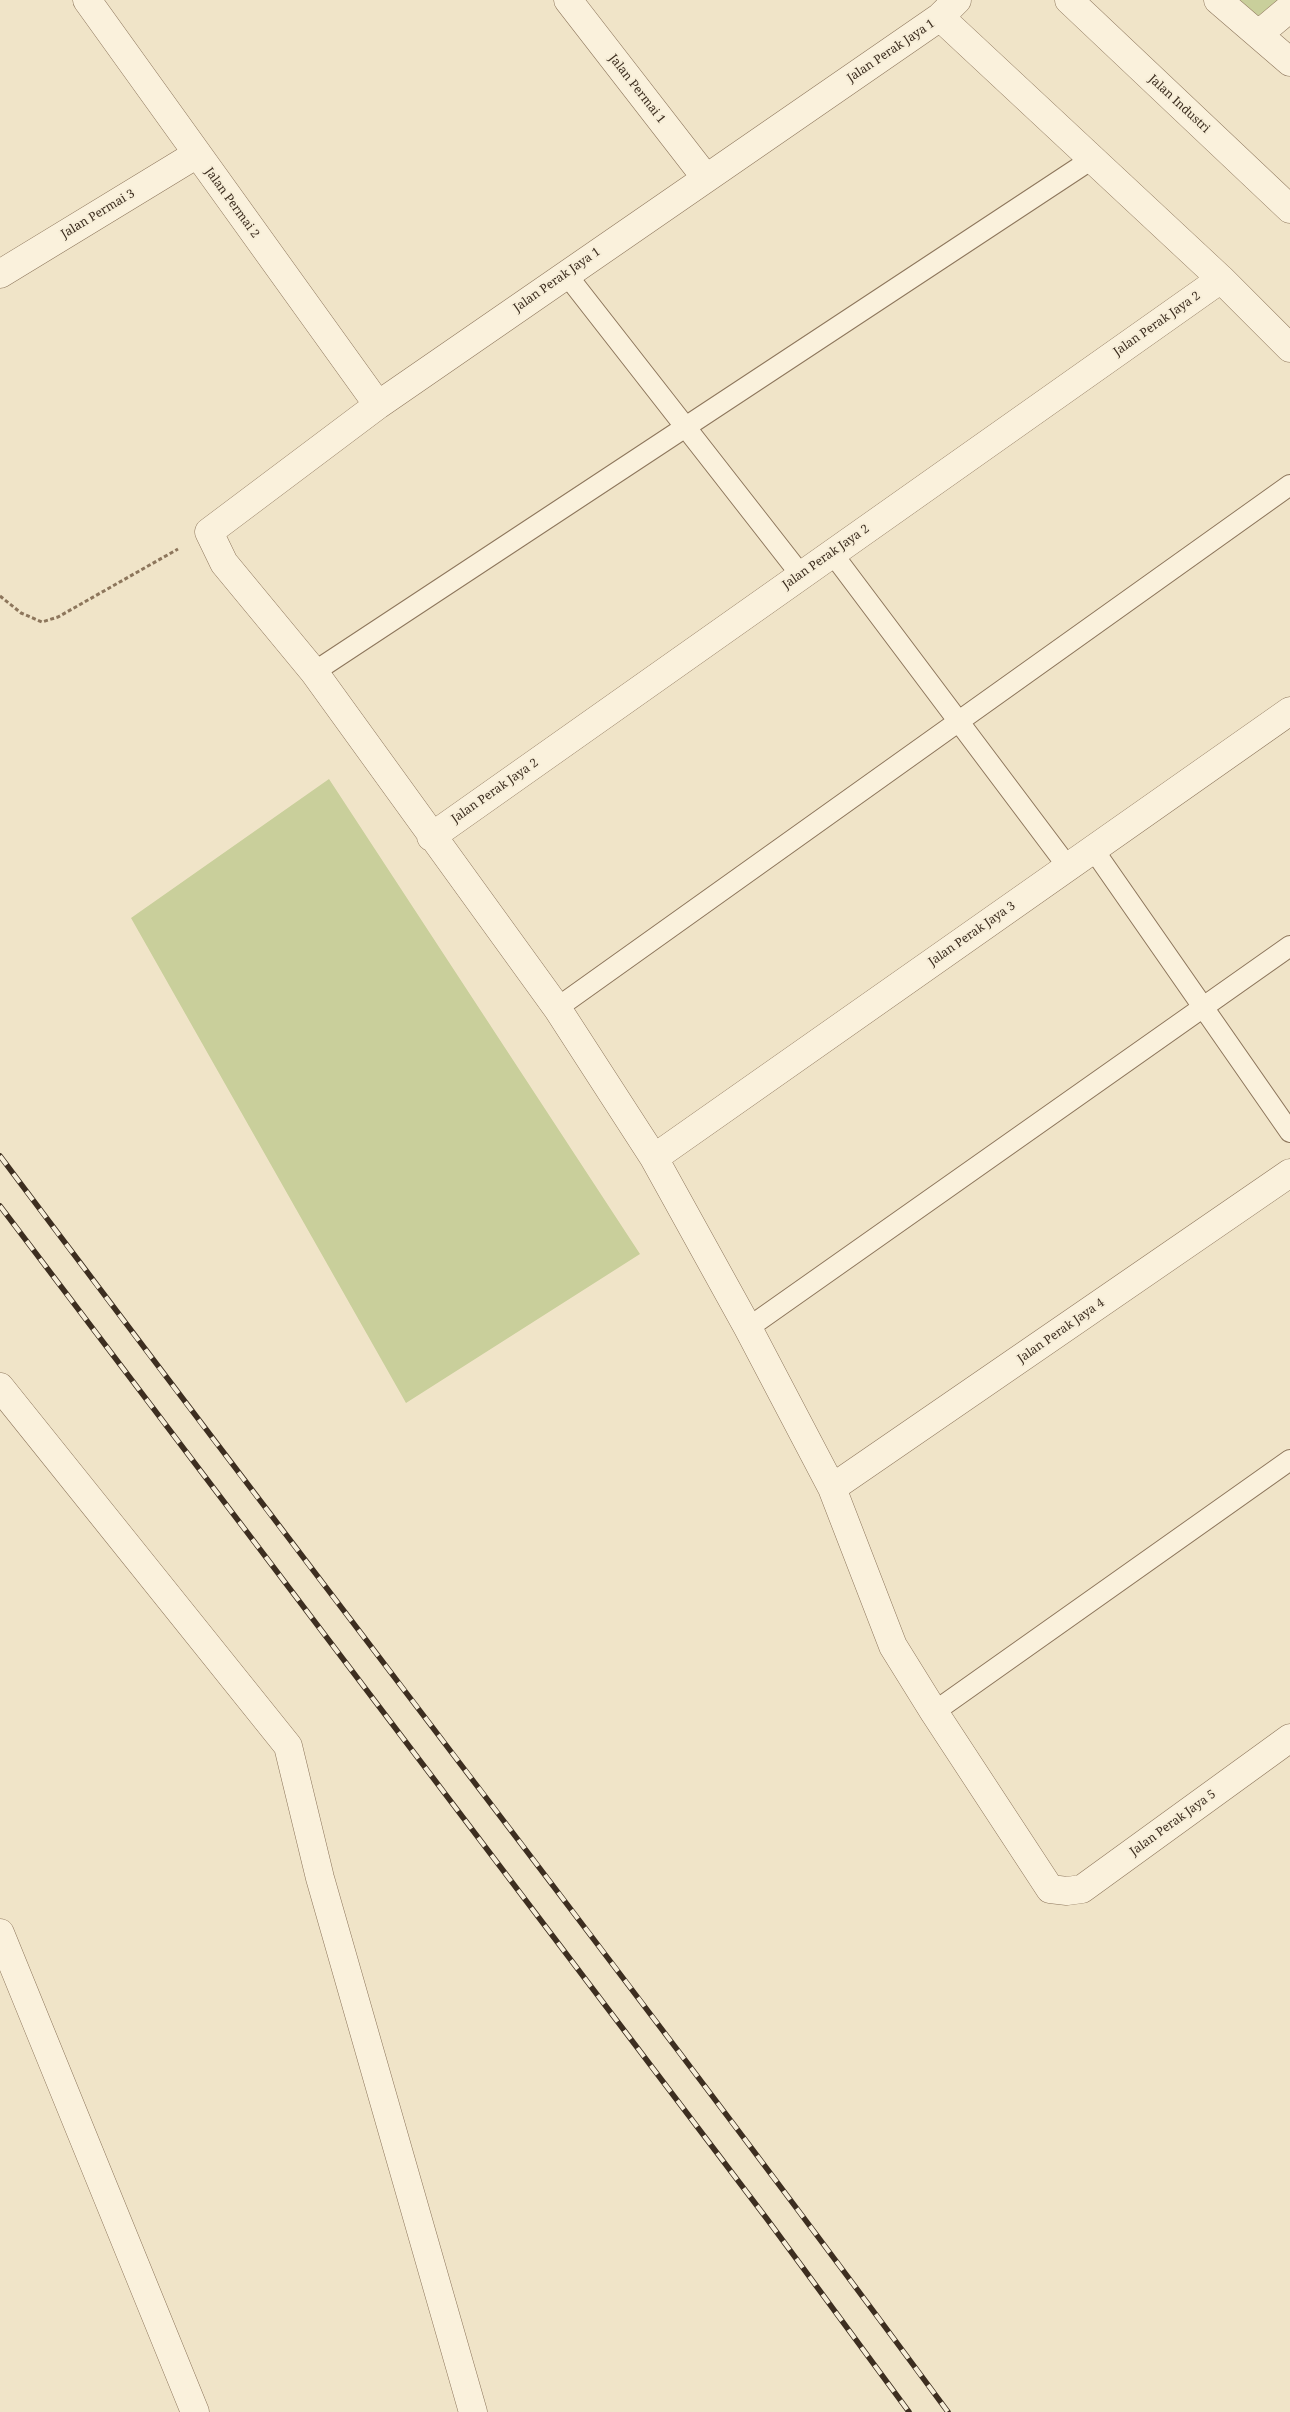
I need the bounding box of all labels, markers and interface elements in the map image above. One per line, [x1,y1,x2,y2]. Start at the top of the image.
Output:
street label: Jalan Perak Jaya 1 [844,16,938,86]
street label: Jalan Permai 1 [606,52,668,126]
street label: Jalan Industri [1145,72,1213,136]
street label: Jalan Permai 2 [202,165,262,241]
street label: Jalan Permai 3 [59,186,137,242]
street label: Jalan Perak Jaya 1 [511,245,603,315]
street label: Jalan Perak Jaya 2 [1111,289,1203,359]
street label: Jalan Perak Jaya 2 [780,522,872,592]
street label: Jalan Perak Jaya 2 [449,756,541,826]
street label: Jalan Perak Jaya 3 [926,899,1018,969]
street label: Jalan Perak Jaya 4 [1015,1296,1107,1366]
street label: Jalan Perak Jaya 5 [1127,1787,1219,1859]

